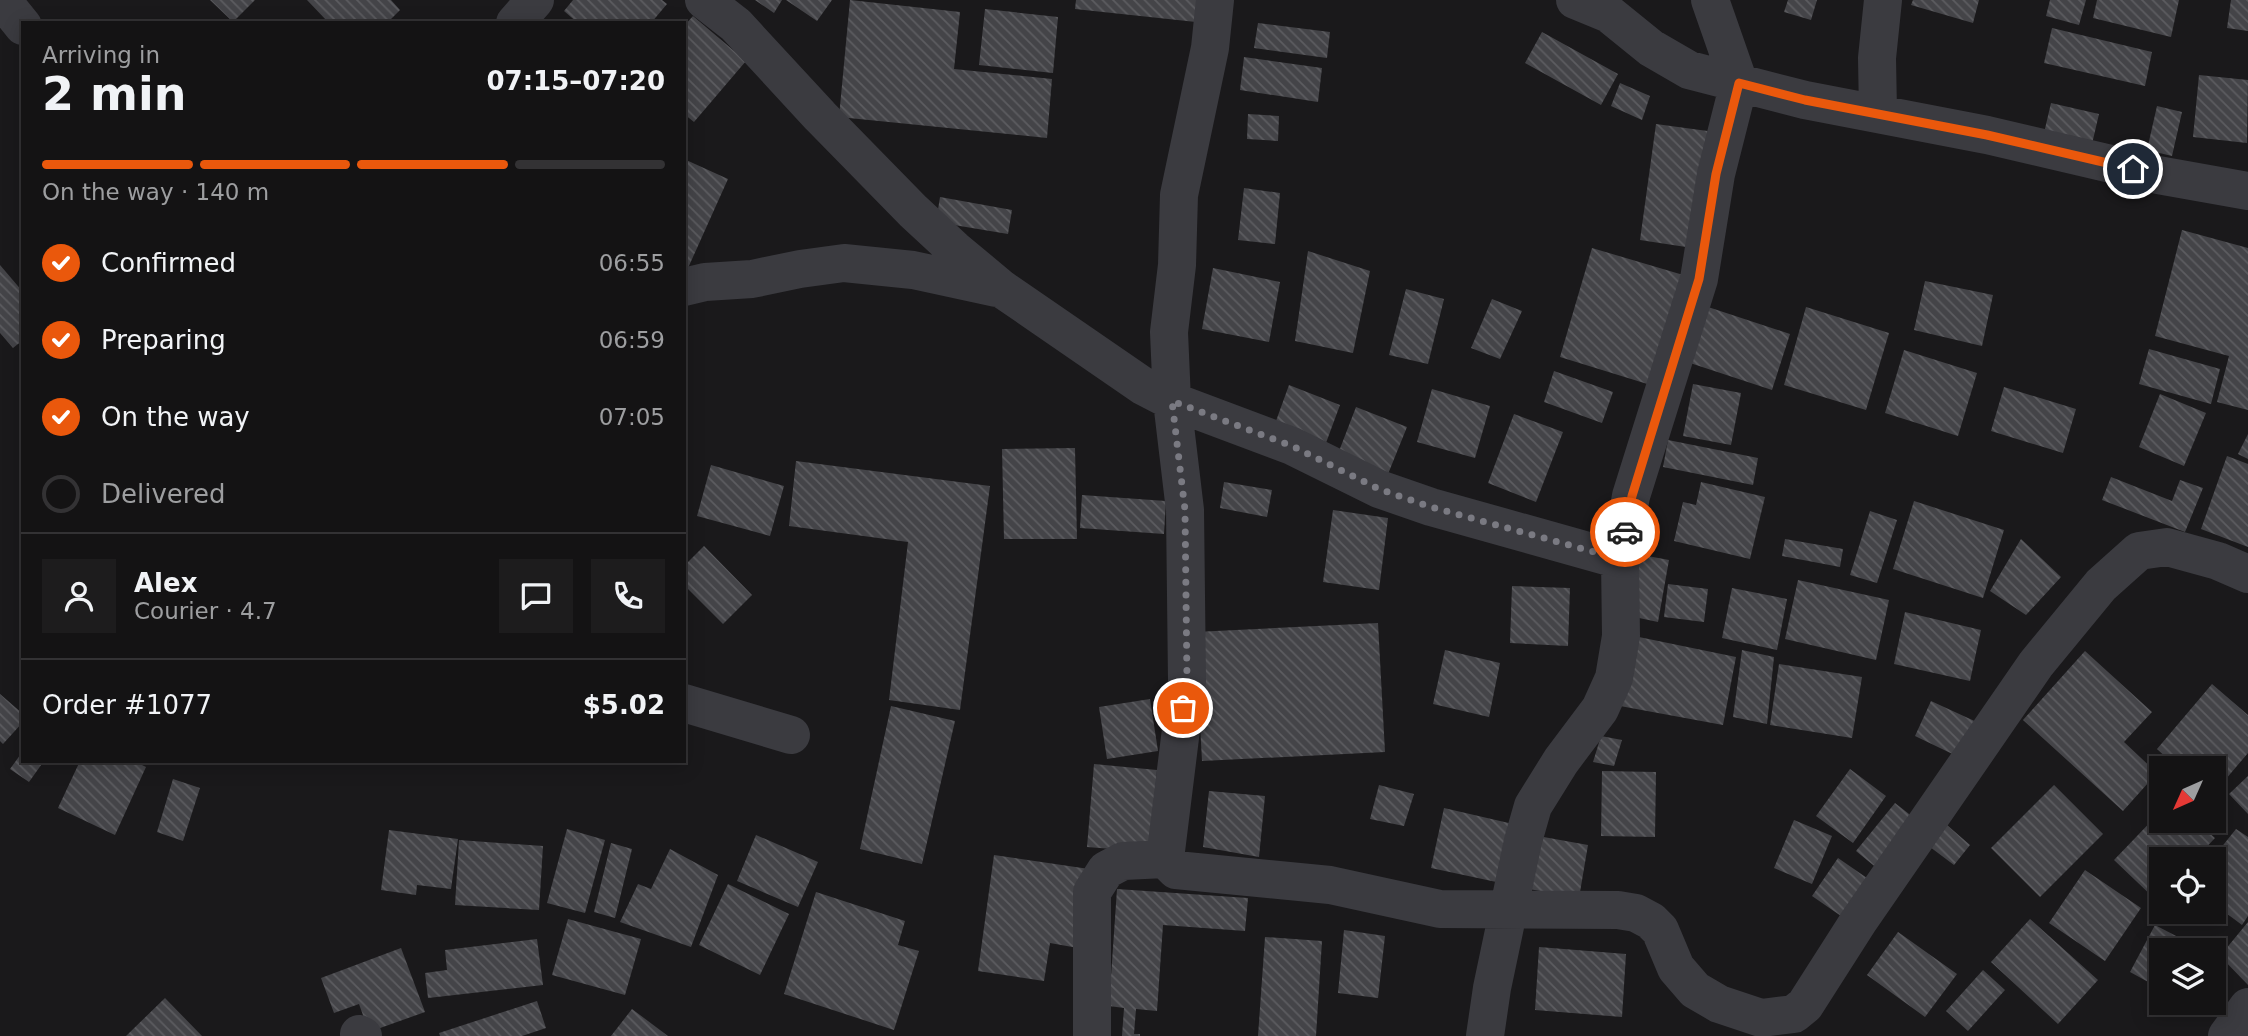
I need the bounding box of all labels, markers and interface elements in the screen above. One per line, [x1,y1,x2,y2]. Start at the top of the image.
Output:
text: Arriving in [42,42,160,68]
text: 07:15–07:20 [486,66,665,96]
text: 2 min [42,67,186,121]
pin [2103,139,2163,199]
icon: home [2114,150,2152,188]
text: On the way · 140 m [42,179,269,205]
icon: check [42,244,80,282]
text: Confirmed [101,248,236,278]
text: 06:55 [599,250,665,276]
icon: check [42,321,80,359]
text: Preparing [101,325,226,355]
text: 06:59 [599,327,665,353]
icon: check [42,398,80,436]
text: On the way [101,402,250,432]
text: 07:05 [599,404,665,430]
text: Delivered [101,479,225,509]
courier [1590,497,1660,567]
icon: car [1606,513,1644,551]
button: person [42,559,116,633]
button: chat [499,559,573,633]
button: phone [591,559,665,633]
text: Alex [134,568,197,598]
text: Courier · 4.7 [134,598,277,624]
pin [1153,678,1213,738]
icon: bag [1164,689,1202,727]
text: Order #1077 [42,690,212,720]
text: $5.02 [583,690,665,720]
north arrow [2149,756,2226,833]
map controls [2149,756,2226,1015]
button: locate [2149,847,2226,924]
button: layers [2149,938,2226,1015]

